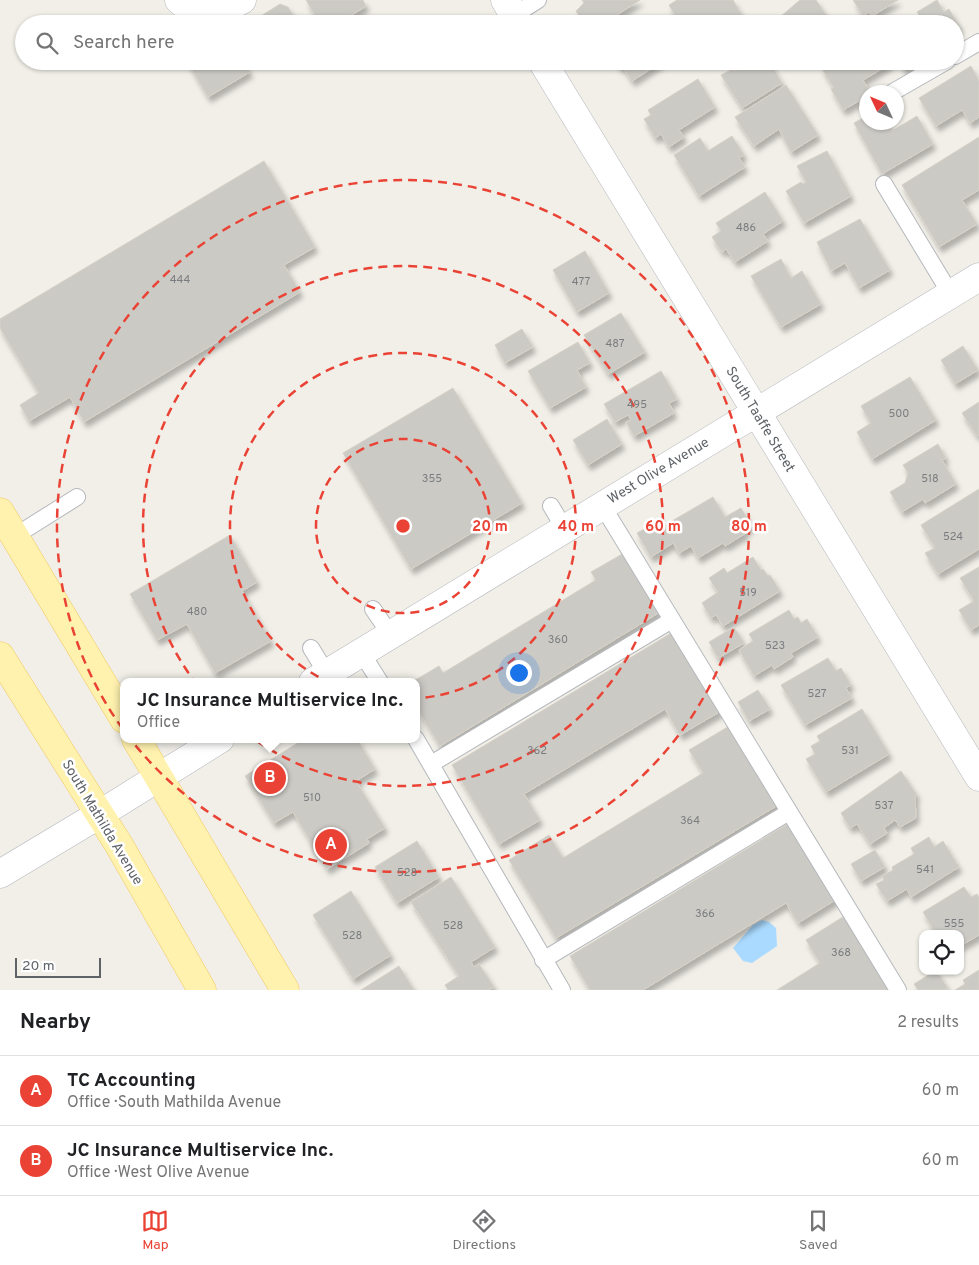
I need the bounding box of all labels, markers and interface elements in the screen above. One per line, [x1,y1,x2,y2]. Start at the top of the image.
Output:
search box [15,15,964,70]
icon: search [33,29,61,57]
text: Search here [73,31,175,55]
north arrow [859,85,904,130]
house number: 486 [736,221,756,235]
house number: 444 [170,273,190,287]
house number: 477 [572,275,591,289]
house number: 487 [605,337,625,351]
street label: South Taaffe Street [721,364,798,476]
house number: 495 [627,398,647,412]
house number: 500 [889,407,909,421]
street label: West Olive Avenue [605,434,713,508]
house number: 355 [422,472,442,486]
house number: 518 [921,472,939,486]
centre of rings [394,517,412,535]
text: 20 m [472,518,508,537]
text: 40 m [558,518,594,537]
text: 60 m [645,518,681,537]
text: 80 m [731,518,767,537]
house number: 524 [943,530,963,544]
house number: 519 [739,586,757,600]
house number: 480 [187,605,207,619]
house number: 360 [548,633,568,647]
house number: 523 [765,639,785,653]
your location [506,660,532,686]
popup [120,678,420,743]
house number: 527 [807,687,827,701]
text: JC Insurance Multiservice Inc. [137,689,403,713]
text: Office [137,713,180,733]
house number: 362 [527,744,547,758]
house number: 531 [841,744,859,758]
street label: South Mathilda Avenue [58,757,146,888]
pin: B [254,759,286,797]
house number: 510 [303,791,321,805]
house number: 537 [874,799,894,813]
house number: 364 [680,814,700,828]
pin: A [315,826,347,864]
house number: 541 [916,863,934,877]
house number: 528 [397,866,417,880]
house number: 366 [695,907,715,921]
house number: 555 [944,917,964,931]
house number: 528 [443,919,463,933]
house number: 528 [342,929,362,943]
map controls [919,930,964,975]
button: locate [919,930,964,975]
house number: 368 [831,946,851,960]
scale bar [15,955,101,978]
text: 20 m [22,958,55,975]
text: Nearby [20,1009,91,1036]
text: 2 results [897,1013,959,1033]
text: TC Accounting [67,1069,196,1093]
text: A [30,1081,42,1101]
text: 60 m [922,1081,959,1101]
text: Office · South Mathilda Avenue [67,1093,281,1113]
text: JC Insurance Multiservice Inc. [67,1139,333,1163]
text: B [30,1151,42,1171]
text: 60 m [922,1151,959,1171]
text: Office · West Olive Avenue [67,1163,249,1183]
tab: Map [141,1207,169,1254]
tab: Directions [452,1207,516,1254]
tab: Saved [799,1207,838,1254]

